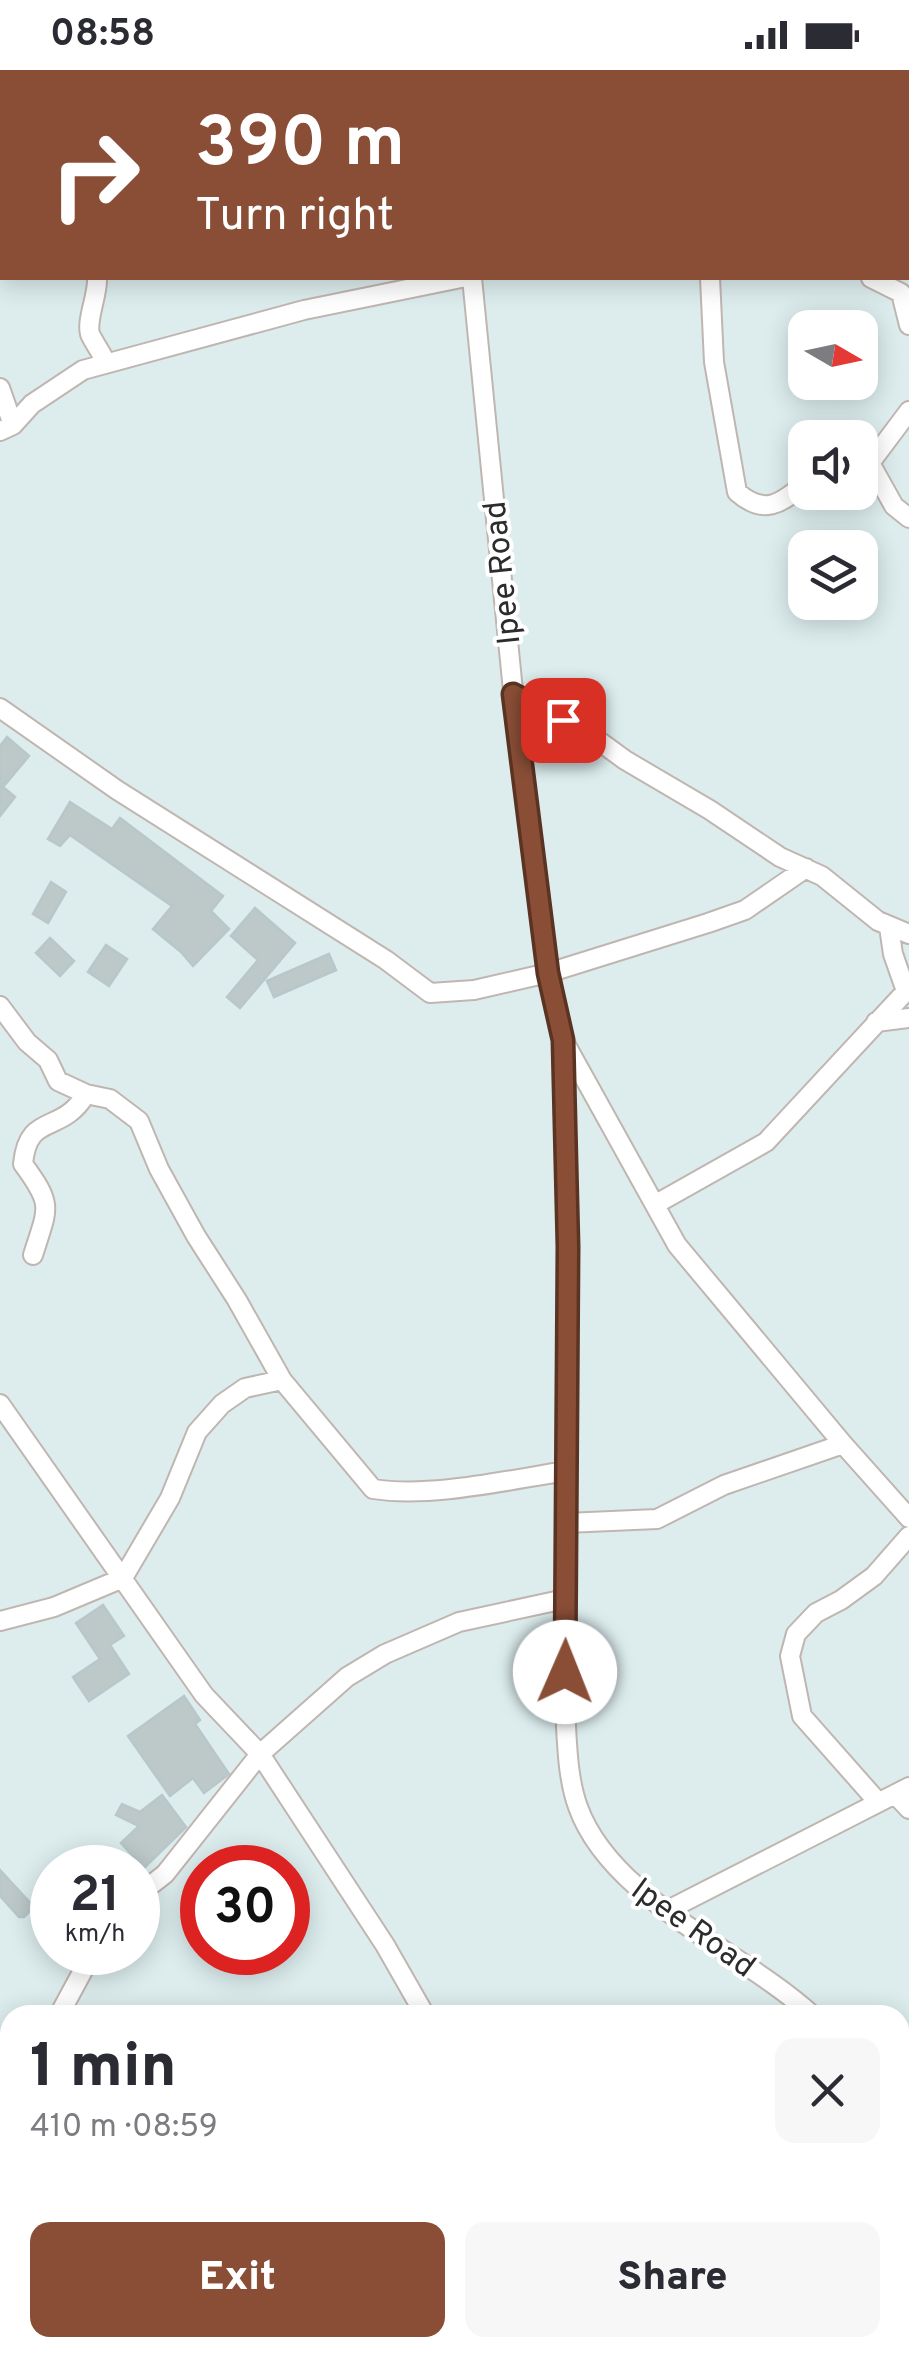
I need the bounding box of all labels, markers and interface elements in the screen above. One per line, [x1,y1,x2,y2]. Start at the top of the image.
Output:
text: 08:58 [50,11,155,60]
text: 390 m [195,102,405,191]
icon: right [30,110,160,240]
text: Turn right [195,189,394,246]
north arrow [788,310,878,400]
map controls [788,310,878,620]
button: sound [788,420,878,510]
street label: Ipee Road [477,499,531,646]
button: layers [788,530,878,620]
pin [521,678,606,763]
icon: arrive [536,693,591,748]
position arrow [513,1620,617,1724]
speed limit sign: 30 [180,1845,310,1975]
text: 21 [70,1866,120,1929]
street label: Ipee Road [622,1871,762,1988]
text: km/h [65,1919,125,1951]
text: 1 min [30,2032,177,2108]
button: close [775,2038,880,2143]
text: 410 m · 08:59 [30,2108,218,2148]
button: Exit [30,2222,445,2337]
button: Share [465,2222,880,2337]

